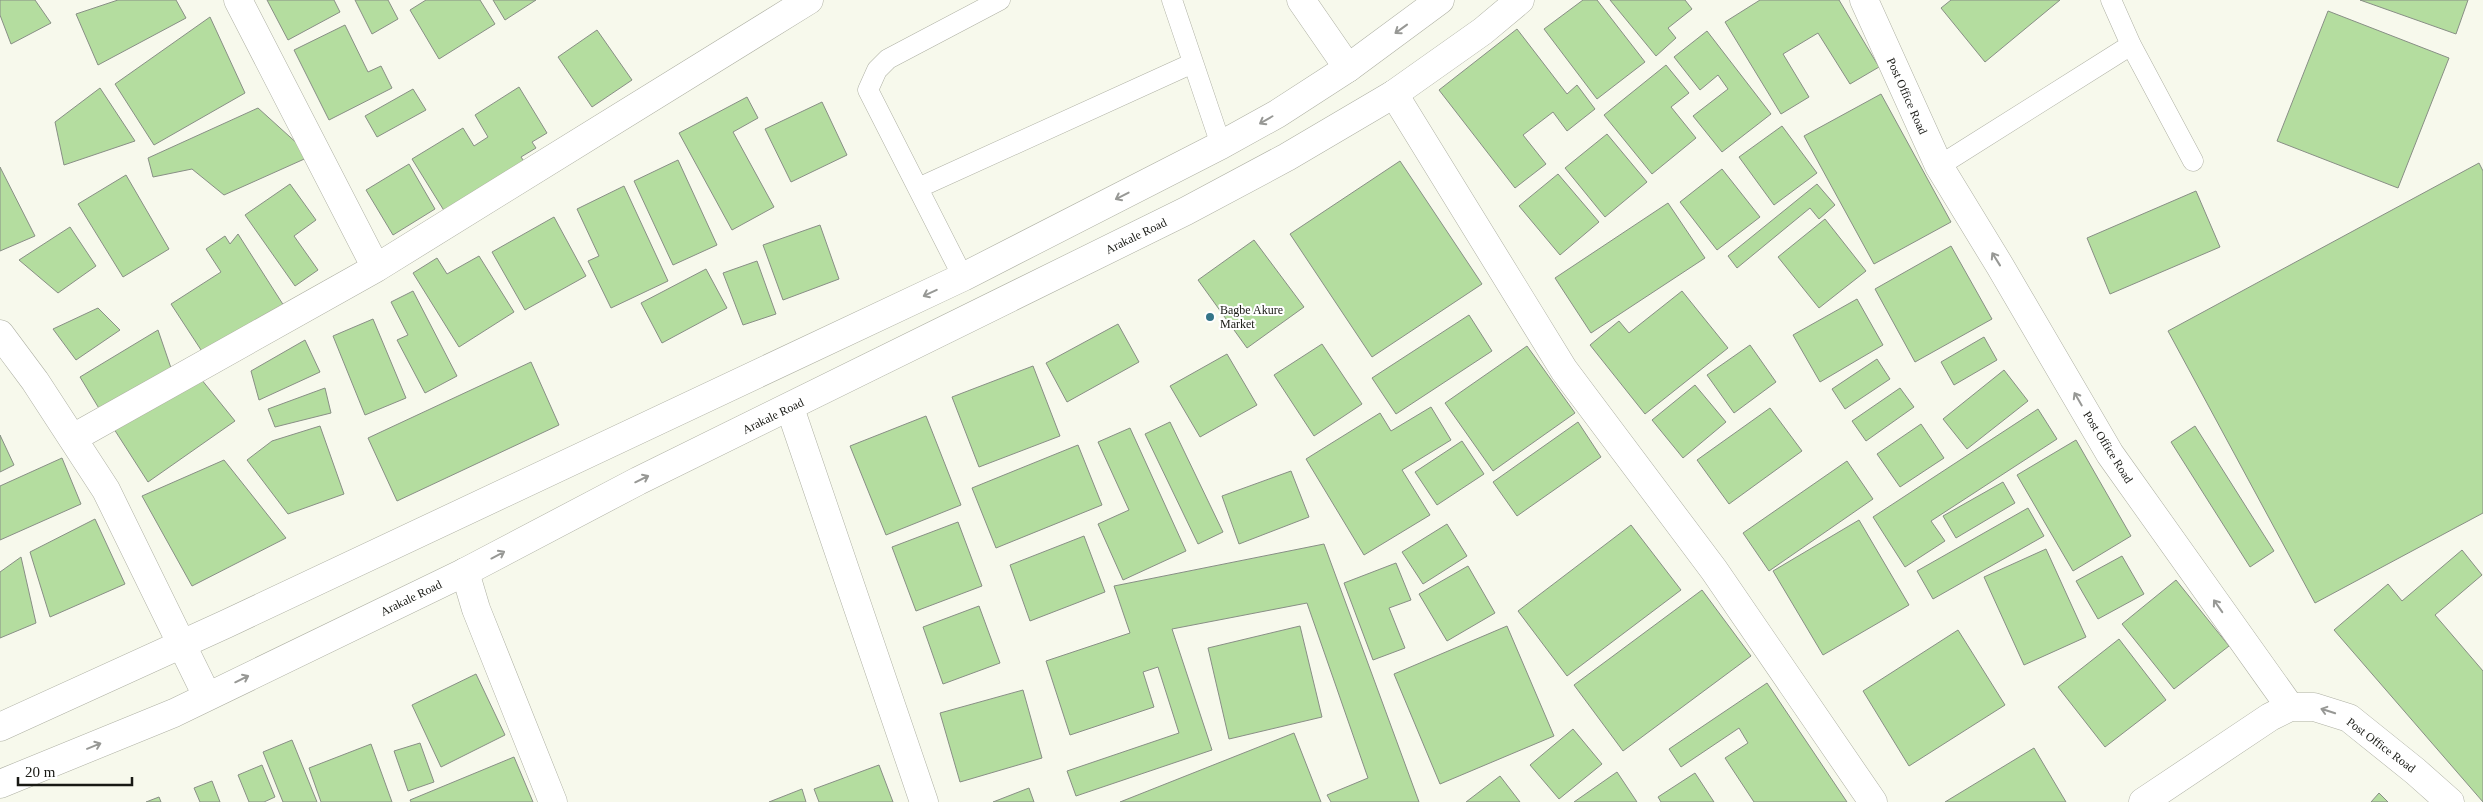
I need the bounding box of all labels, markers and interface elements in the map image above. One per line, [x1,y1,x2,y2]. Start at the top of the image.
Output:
one-way arrow [1394,24,1408,34]
street label: Post Office Road [1884,55,1930,137]
one-way arrow [1259,115,1274,125]
one-way arrow [1115,191,1130,201]
street label: Arakale Road [1103,215,1169,257]
one-way arrow [1991,252,2001,266]
one-way arrow [923,288,938,298]
place label: Bagbe Akure Market [1220,303,1283,331]
marker: Bagbe Akure Market [1204,311,1216,323]
one-way arrow [2073,393,2083,407]
street label: Arakale Road [740,395,806,437]
street label: Post Office Road [2080,408,2136,486]
one-way arrow [634,474,649,483]
one-way arrow [490,550,505,559]
street label: Arakale Road [378,577,444,619]
one-way arrow [2213,599,2223,613]
one-way arrow [234,674,249,684]
one-way arrow [2321,706,2336,715]
street label: Post Office Road [2344,715,2418,775]
one-way arrow [86,741,101,751]
scale bar [18,754,131,786]
text: 20 m [25,764,56,780]

